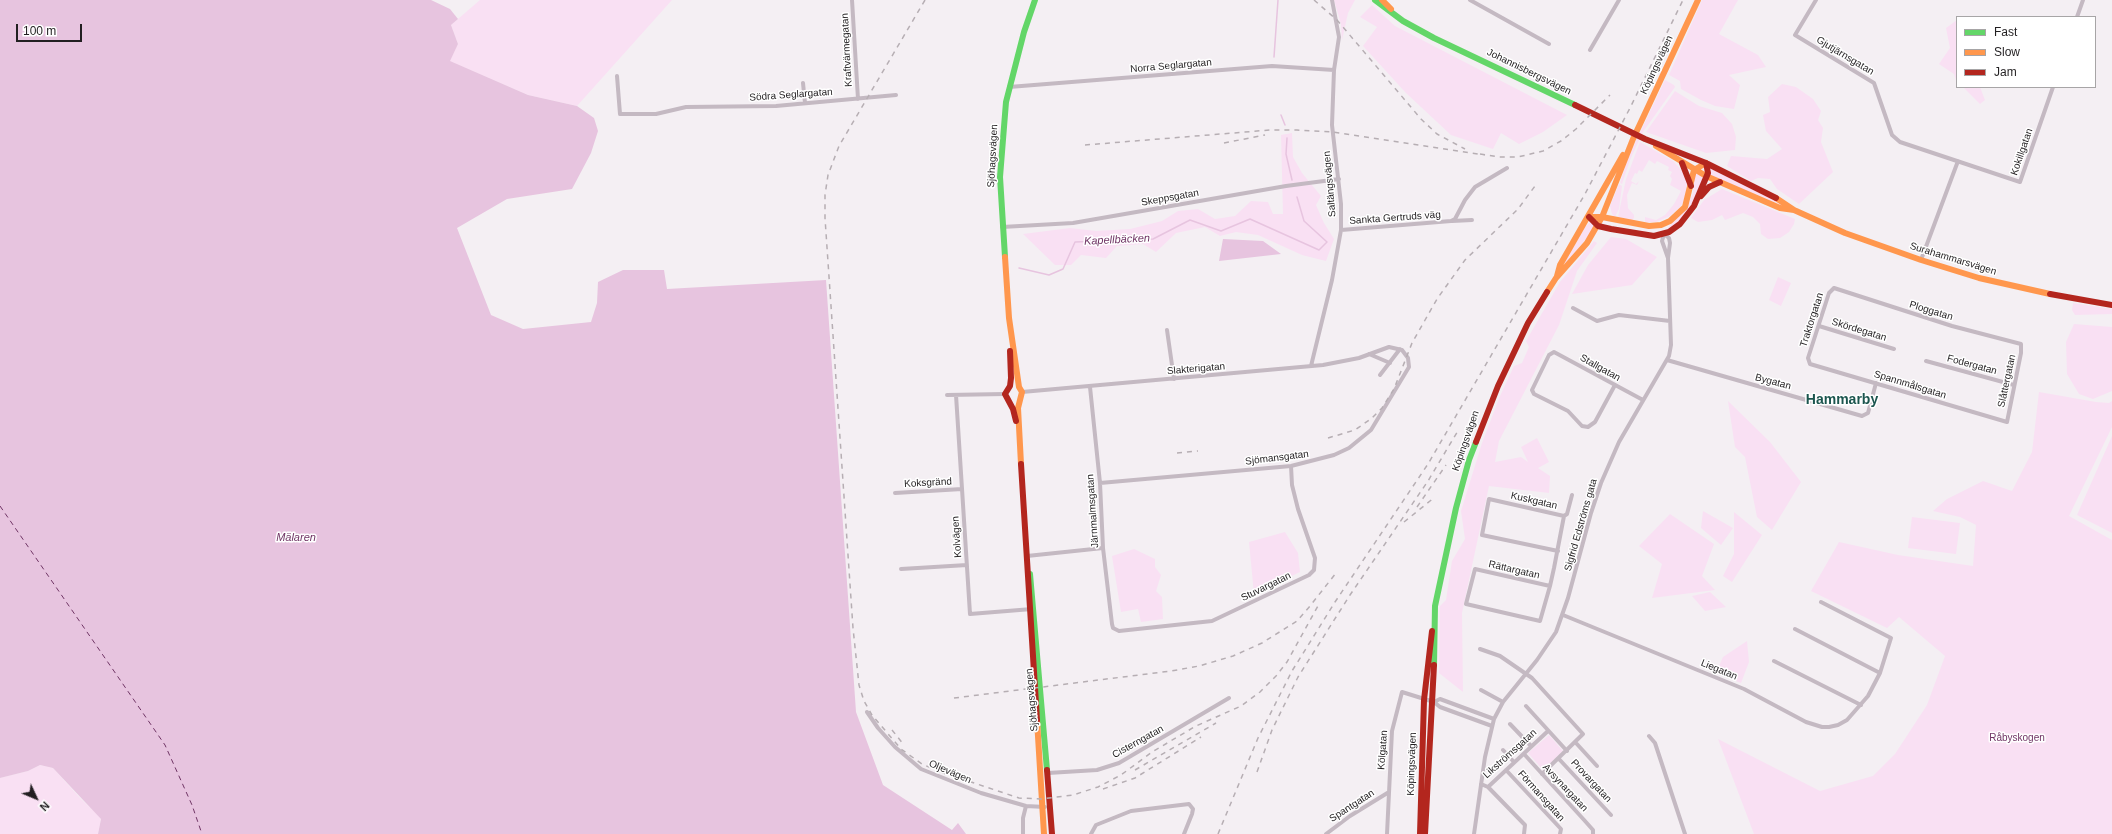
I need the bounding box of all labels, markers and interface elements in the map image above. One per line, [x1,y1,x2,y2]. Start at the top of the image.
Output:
street label: Kraftvärmegatan [839,13,855,87]
scale bar [18,16,84,42]
legend [1956,16,2096,88]
text: 100 m [23,24,56,38]
text: Fast [1994,25,2017,39]
street label: Köpingsvägen [1638,34,1676,96]
street label: Gjutjärnsgatan [1814,34,1876,78]
text: Slow [1994,45,2020,59]
street label: Johannisbergsvägen [1485,46,1573,98]
street label: Norra Seglargatan [1130,56,1212,76]
text: Jam [1994,65,2017,79]
street label: Södra Seglargatan [749,86,833,104]
street label: Sjöhagsvägen [985,124,1001,188]
street label: Kokillgatan [2008,127,2036,177]
street label: Saltängsvägen [1321,151,1339,217]
street label: Skeppsgatan [1140,187,1200,209]
street label: Sankta Gertruds väg [1349,209,1441,227]
water label: Kapellbäcken [1084,232,1150,248]
street label: Surahammarsvägen [1908,240,1998,278]
street label: Traktorgatan [1798,291,1826,349]
street label: Ploggatan [1908,299,1954,323]
street label: Skördegatan [1830,316,1888,344]
street label: Stallgatan [1578,352,1622,384]
street label: Fodergatan [1946,353,1998,377]
street label: Slåttergatan [1996,353,2018,409]
street label: Slakterigatan [1166,360,1226,378]
street label: Spannmålsgatan [1872,368,1948,402]
street label: Bygatan [1754,371,1792,393]
district label: Hammarby [1806,392,1878,408]
street label: Köpingsvägen [1450,409,1482,473]
street label: Sjömansgatan [1245,448,1309,468]
street label: Järnmalmsgatan [1084,474,1102,548]
street label: Koksgränd [904,476,952,490]
street label: Sigfrid Edströms gata [1562,477,1600,573]
street label: Kuskgatan [1510,490,1558,512]
street label: Kolvägen [950,516,964,558]
water label: Mälaren [276,531,316,545]
street label: Rättargatan [1487,558,1541,582]
street label: Stuvargatan [1239,570,1293,604]
street label: Liegatan [1699,657,1739,683]
street label: Sjöhagsvägen [1023,668,1041,732]
street label: Cisterngatan [1110,723,1166,761]
street label: Likströmsgatan [1481,727,1539,781]
street label: Kölgatan [1376,730,1390,770]
street label: Köpingsvägen [1405,732,1419,796]
park label: Råbyskogen [1989,732,2045,744]
street label: Provargatan [1568,757,1614,805]
street label: Oljevägen [927,758,973,786]
street label: Avsynargatan [1540,762,1590,814]
street label: Förmansgatan [1515,768,1567,824]
north arrow [16,778,56,818]
street label: Spantgatan [1327,787,1377,825]
text: N [38,799,52,813]

